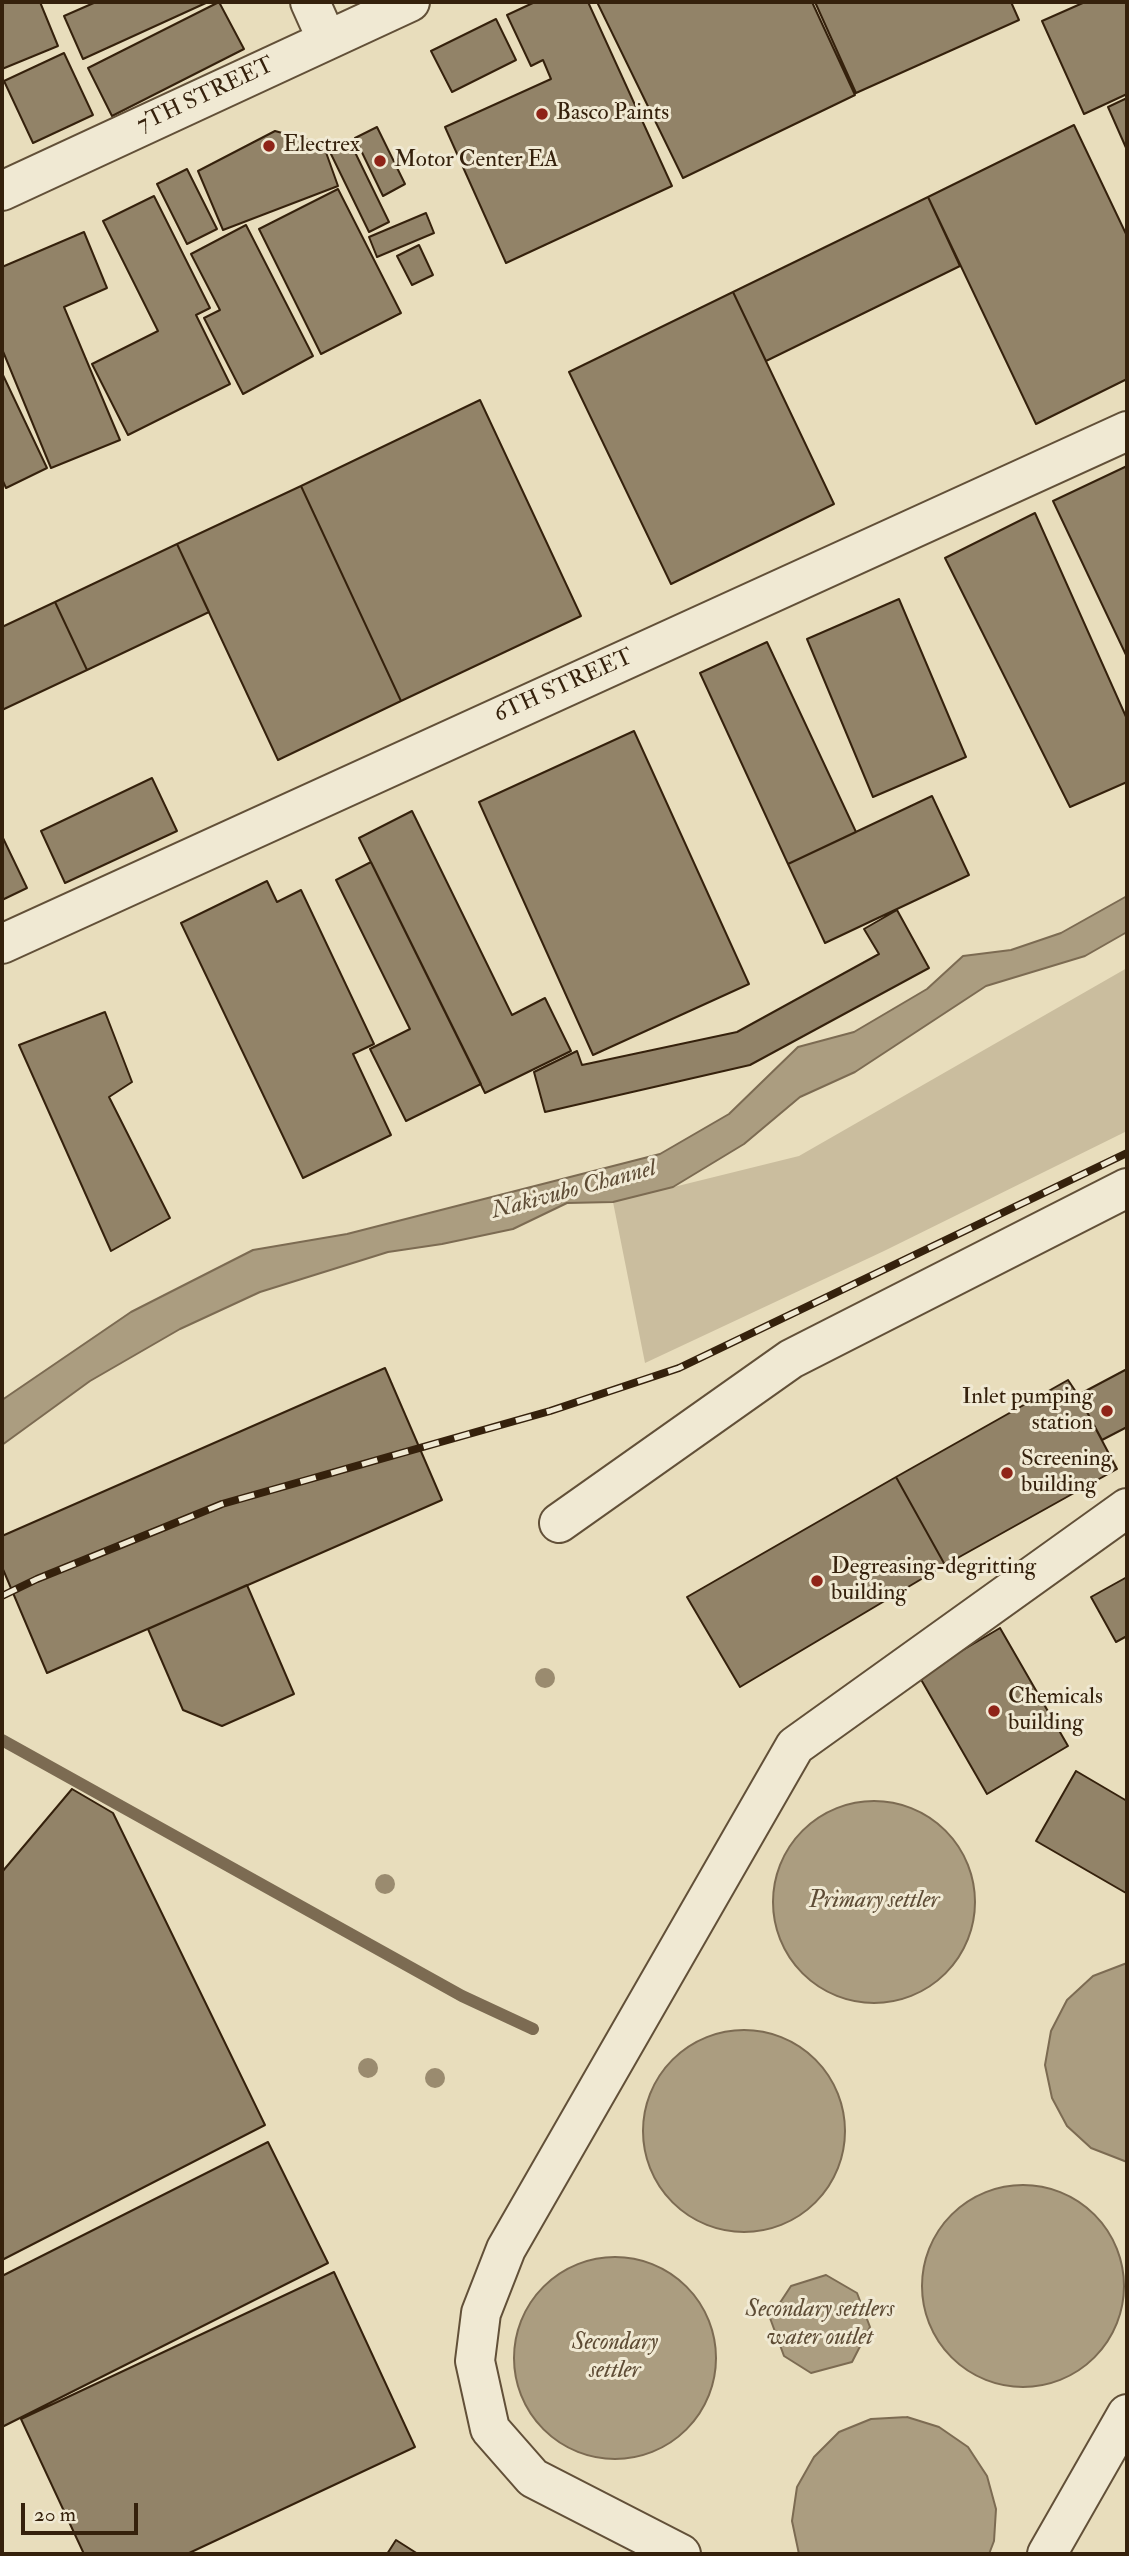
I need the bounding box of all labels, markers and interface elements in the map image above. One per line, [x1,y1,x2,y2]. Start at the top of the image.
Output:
street label: 7TH STREET [133,52,279,140]
place label: Basco Paints [556,100,669,128]
marker: Basco Paints [534,106,550,122]
place label: Electrex [283,132,360,160]
marker: Electrex [261,138,277,154]
place label: Motor Center EA [394,147,559,175]
marker: Motor Center EA [372,153,388,169]
street label: 6TH STREET [490,644,638,730]
water label: Nakivubo Channel [489,1155,659,1227]
place label: Inlet pumping station [962,1384,1093,1438]
marker: Inlet pumping station [1099,1403,1115,1419]
place label: Screening building [1021,1446,1112,1500]
marker: Screening building [999,1465,1015,1481]
place label: Degreasing-degritting building [831,1554,1036,1608]
marker: Degreasing-degritting building [809,1573,825,1589]
place label: Chemicals building [1008,1684,1103,1738]
marker: Chemicals building [986,1703,1002,1719]
water label: Primary settler [809,1888,939,1916]
water label: Secondary settlers water outlet [746,2297,894,2353]
water label: Secondary settler [572,2330,658,2386]
scale bar [24,2490,142,2534]
text: 20 m [34,2501,76,2528]

